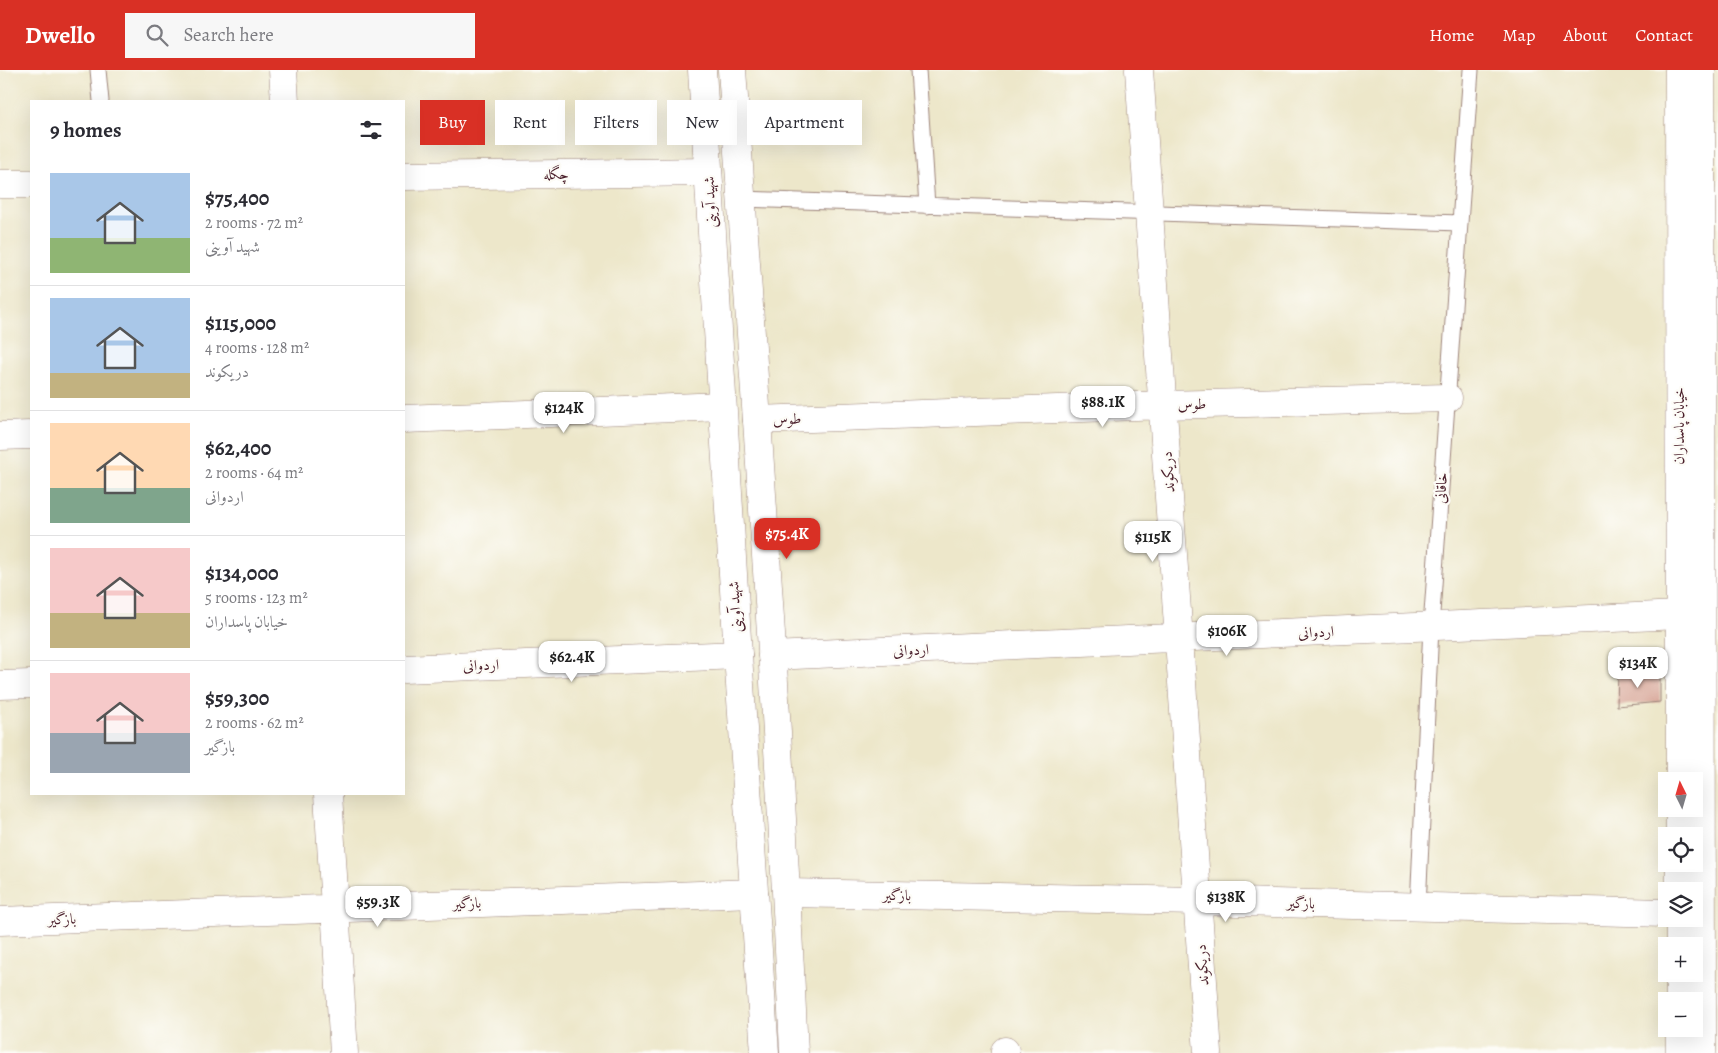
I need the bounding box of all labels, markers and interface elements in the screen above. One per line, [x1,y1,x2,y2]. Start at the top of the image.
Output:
search box [125,13,475,58]
text: Dwello [25,19,95,51]
icon: search [143,21,171,49]
text: Search here [183,22,274,48]
text: Home [1429,23,1474,47]
text: Map [1502,23,1535,47]
text: About [1563,23,1607,47]
text: Contact [1635,23,1693,47]
chip: Buy [420,100,485,145]
chip: Rent [495,100,565,145]
chip: Filters [575,100,657,145]
chip: New [667,100,737,145]
chip: Apartment [747,100,862,145]
text: 9 homes [50,116,121,144]
icon: filters [357,116,385,144]
street label: چگله [543,164,569,185]
street label: شهید آوینی [699,176,721,228]
text: $75,400 [205,184,269,212]
icon: home [90,193,150,253]
text: 2 rooms · 72 m² [205,212,303,234]
text: شهید آوینی [205,236,260,258]
text: $115,000 [205,309,276,337]
icon: home [90,318,150,378]
text: 4 rooms · 128 m² [205,337,309,359]
text: دریکوند [205,361,249,383]
pin: $88.1K [1062,386,1144,428]
street label: خیابان پاسداران [1669,387,1690,465]
text: $88.1K [1081,391,1125,413]
pin: $124K [529,392,599,434]
street label: طوس [1178,394,1206,414]
text: $124K [545,397,583,419]
street label: طوس [772,409,802,429]
text: $62,400 [205,434,271,462]
icon: home [90,443,150,503]
street label: دریکوند [1157,451,1179,493]
text: 2 rooms · 64 m² [205,462,303,484]
street label: خاقانی [1430,472,1452,504]
text: اردوانی [205,486,244,508]
pin: $75.4K [746,518,828,560]
pin: $115K [1118,520,1188,563]
text: $75.4K [765,523,809,545]
text: $115K [1135,526,1171,548]
text: $134,000 [205,559,279,587]
icon: home [90,568,150,628]
street label: شهید آوینی [723,581,747,633]
text: 5 rooms · 123 m² [205,587,308,609]
text: خیابان پاسداران [205,611,288,633]
pin: $106K [1192,614,1262,657]
text: $106K [1207,620,1247,642]
street label: اردوانی [1297,621,1335,643]
street label: اردوانی [892,639,930,661]
pin: $62.4K [531,640,613,683]
text: $62.4K [549,646,595,668]
pin: $134K [1603,646,1673,689]
text: $134K [1619,652,1657,674]
street label: اردوانی [463,654,499,676]
text: $59,300 [205,684,269,712]
icon: home [90,693,150,753]
text: 2 rooms · 62 m² [205,712,304,734]
text: بازگیر [205,736,235,758]
north arrow [1658,772,1702,818]
map controls [1658,772,1703,1037]
button: locate [1658,827,1703,872]
pin: $138K [1191,880,1261,923]
button: layers [1658,882,1703,927]
street label: بازگیر [881,885,911,905]
pin: $59.3K [337,886,419,928]
text: $138K [1207,886,1245,908]
text: $59.3K [356,891,400,913]
street label: بازگیر [1285,892,1316,913]
street label: بازگیر [451,893,482,914]
street label: بازگیر [46,909,77,930]
button: + [1658,937,1703,982]
street label: دریکوند [1191,944,1213,986]
button: − [1658,992,1703,1037]

